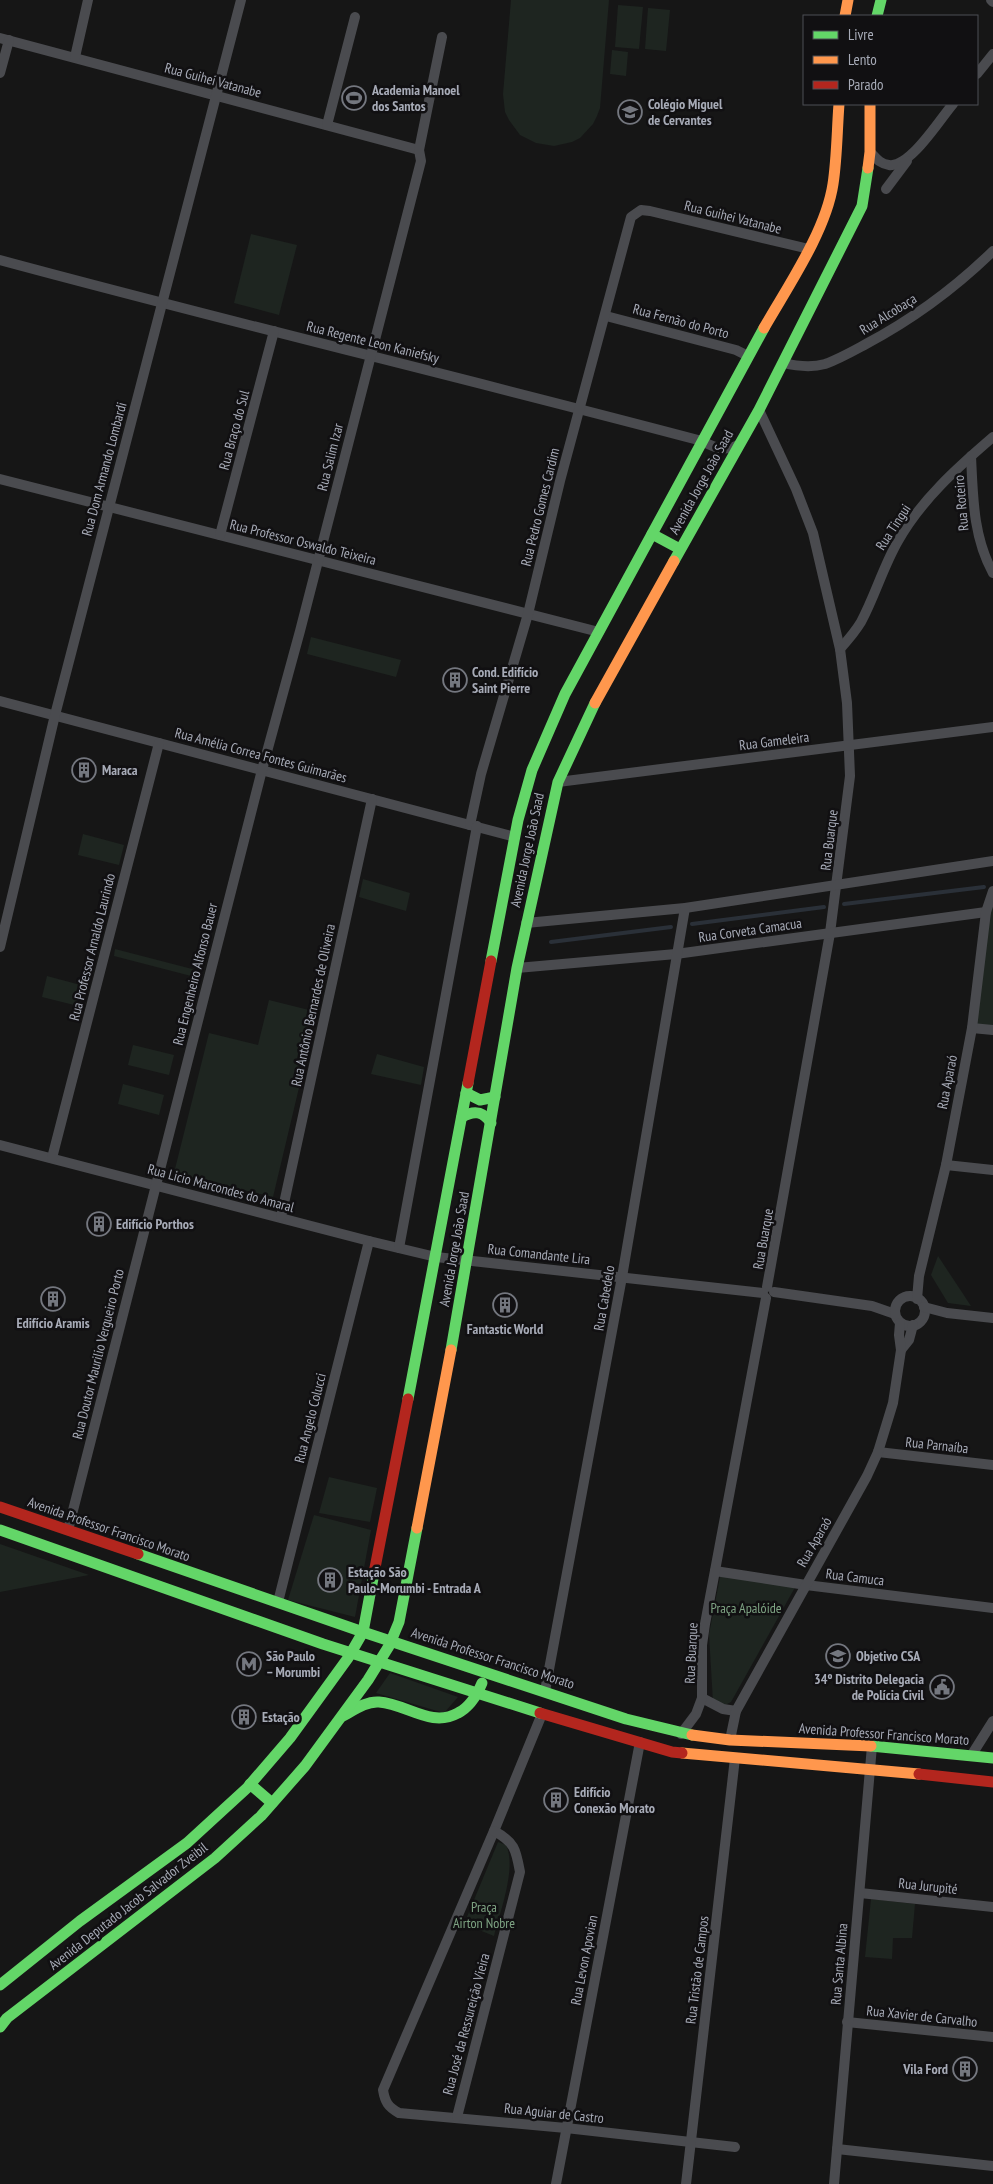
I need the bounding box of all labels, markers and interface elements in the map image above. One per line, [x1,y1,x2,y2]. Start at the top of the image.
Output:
legend [803,15,978,105]
text: Livre [848,25,874,44]
text: Lento [848,50,877,69]
street label: Rua Guihei Vatanabe [163,58,264,102]
text: Parado [848,75,883,94]
place label: Academia Manoel dos Santos [371,81,460,115]
sports icon: Academia Manoel dos Santos [341,85,367,111]
place label: Colégio Miguel de Cervantes [648,95,723,129]
school or university icon: Colégio Miguel de Cervantes [617,99,643,125]
street label: Rua Guihei Vatanabe [683,196,784,238]
street label: Rua Alcobaça [856,289,920,339]
street label: Rua Fernão do Porto [631,300,731,342]
street label: Rua Regente Leon Kaniefsky [305,317,442,367]
street label: Rua Braço do Sul [215,388,253,472]
street label: Rua Dom Armando Lombardi [77,400,131,538]
street label: Rua Salim Izar [313,421,347,493]
street label: Avenida Jorge João Saad [665,427,737,537]
street label: Rua Pedro Gomes Cardim [517,446,563,568]
street label: Rua Roteiro [950,474,972,532]
street label: Rua Tingui [871,500,915,554]
street label: Rua Professor Oswaldo Teixeira [228,515,378,569]
place label: Cond. Edifício Saint Pierre [472,663,538,697]
building icon: Cond. Edifício Saint Pierre [442,667,468,693]
street label: Rua Amélia Correa Fontes Guimarães [173,723,349,787]
street label: Rua Gameleira [738,728,810,754]
building icon: Maraca [71,757,97,783]
place label: Maraca [102,761,138,779]
street label: Avenida Jorge João Saad [506,791,548,909]
street label: Rua Buarque [816,808,842,872]
street label: Rua Professor Arnaldo Laurindo [65,871,119,1023]
street label: Rua Engenheiro Alfonso Bauer [169,901,221,1047]
street label: Rua Corveta Camacua [697,914,803,946]
street label: Rua Antônio Bernardes de Oliveira [287,922,339,1088]
street label: Rua Aparaó [933,1053,961,1111]
street label: Rua Licio Marcondes do Amaral [146,1160,297,1216]
street label: Avenida Jorge João Saad [435,1190,473,1308]
street label: Rua Buarque [749,1207,777,1271]
building icon: Edifício Porthos [86,1211,112,1237]
place label: Edifício Porthos [116,1215,194,1233]
street label: Rua Comandante Lira [487,1240,591,1268]
street label: Rua Cabedelo [589,1264,619,1332]
street label: Rua Doutor Maurilio Vergueiro Porto [68,1267,128,1441]
building icon: Edifício Aramis [40,1286,66,1312]
building icon: Fantastic World [492,1292,518,1318]
place label: Edifício Aramis [16,1314,90,1332]
place label: Fantastic World [467,1320,543,1338]
street label: Rua Angelo Colucci [290,1371,330,1465]
street label: Rua Parnaíba [905,1433,969,1457]
street label: Avenida Professor Francisco Morato [25,1493,193,1565]
street label: Rua Aparaó [793,1514,835,1570]
place label: Estação São Paulo-Morumbi - Entrada A [348,1563,482,1597]
street label: Rua Camuca [825,1564,885,1590]
building icon: Estação São Paulo-Morumbi - Entrada A [317,1567,343,1593]
park label: Praça Apalóide [710,1599,782,1617]
street label: Rua Buarque [680,1622,702,1684]
street label: Avenida Professor Francisco Morato [409,1623,577,1693]
school or university icon: Objetivo CSA [825,1643,851,1669]
place label: São Paulo – Morumbi [266,1647,320,1681]
place label: Objetivo CSA [856,1647,921,1665]
metro station icon: São Paulo – Morumbi [236,1651,262,1677]
place label: 34º Distrito Delegacia de Polícia Civil [814,1670,925,1704]
public building icon: 34º Distrito Delegacia de Polícia Civil [929,1674,955,1700]
building icon: Estação [231,1704,257,1730]
place label: Estação [262,1708,300,1726]
street label: Avenida Professor Francisco Morato [798,1719,970,1749]
place label: Edifício Conexão Morato [574,1783,655,1817]
building icon: Edifício Conexão Morato [543,1787,569,1813]
street label: Avenida Deputado Jacob Salvador Zveibil [45,1838,212,1974]
street label: Rua Jurupité [898,1874,959,1898]
park label: Praça Airton Nobre [453,1898,515,1932]
street label: Rua Levon Apovian [566,1914,602,2006]
street label: Rua Tristão de Campos [681,1915,713,2025]
street label: Rua Santa Albina [826,1922,852,2006]
street label: Rua José da Ressureição Vieira [438,1951,494,2097]
street label: Rua Xavier de Carvalho [866,2001,978,2031]
building icon: Vila Ford [952,2056,978,2082]
place label: Vila Ford [902,2060,948,2078]
street label: Rua Aguiar de Castro [503,2099,605,2127]

